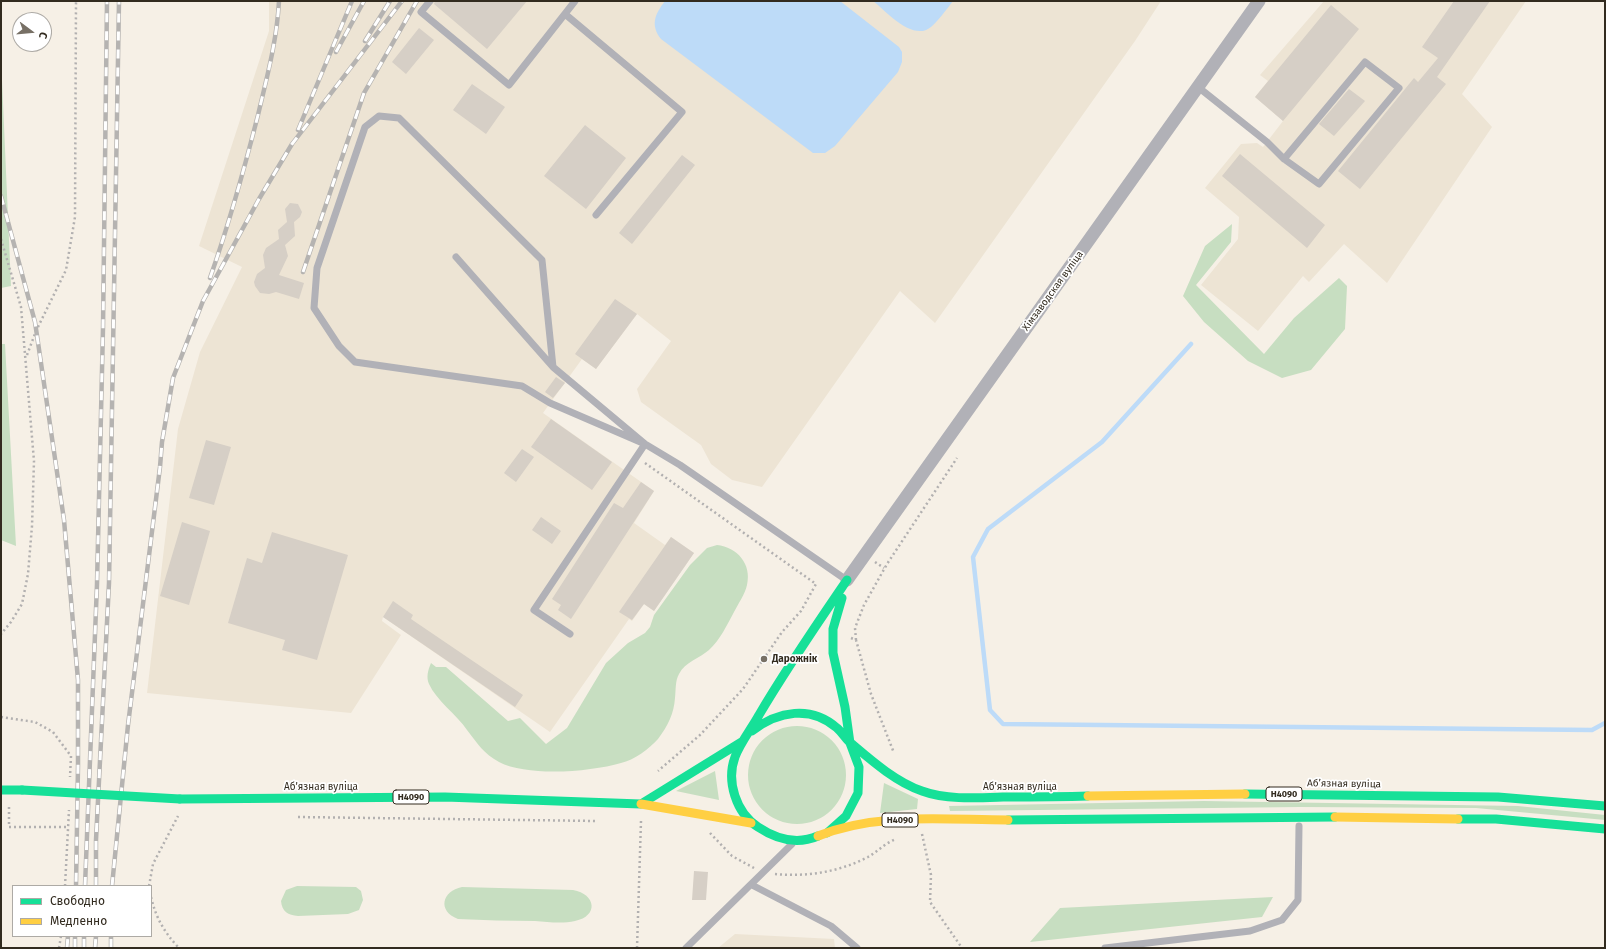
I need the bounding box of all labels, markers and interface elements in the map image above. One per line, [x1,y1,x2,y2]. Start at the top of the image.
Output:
north arrow [12,12,52,52]
text: С [36,30,50,40]
street label: Хімзаводская вуліца [1020,249,1086,333]
place label: Дарожнік [772,653,817,665]
marker: Дарожнік [759,654,769,664]
street label: Абʼязная вуліца [1307,777,1381,791]
street label: Абʼязная вуліца [284,781,358,793]
street label: Абʼязная вуліца [983,781,1057,793]
road number: Н4090 [1266,787,1302,801]
road number: Н4090 [393,790,429,804]
road number: Н4090 [882,813,918,827]
legend [12,885,152,937]
text: Свободно [50,894,105,908]
text: Медленно [50,914,107,928]

